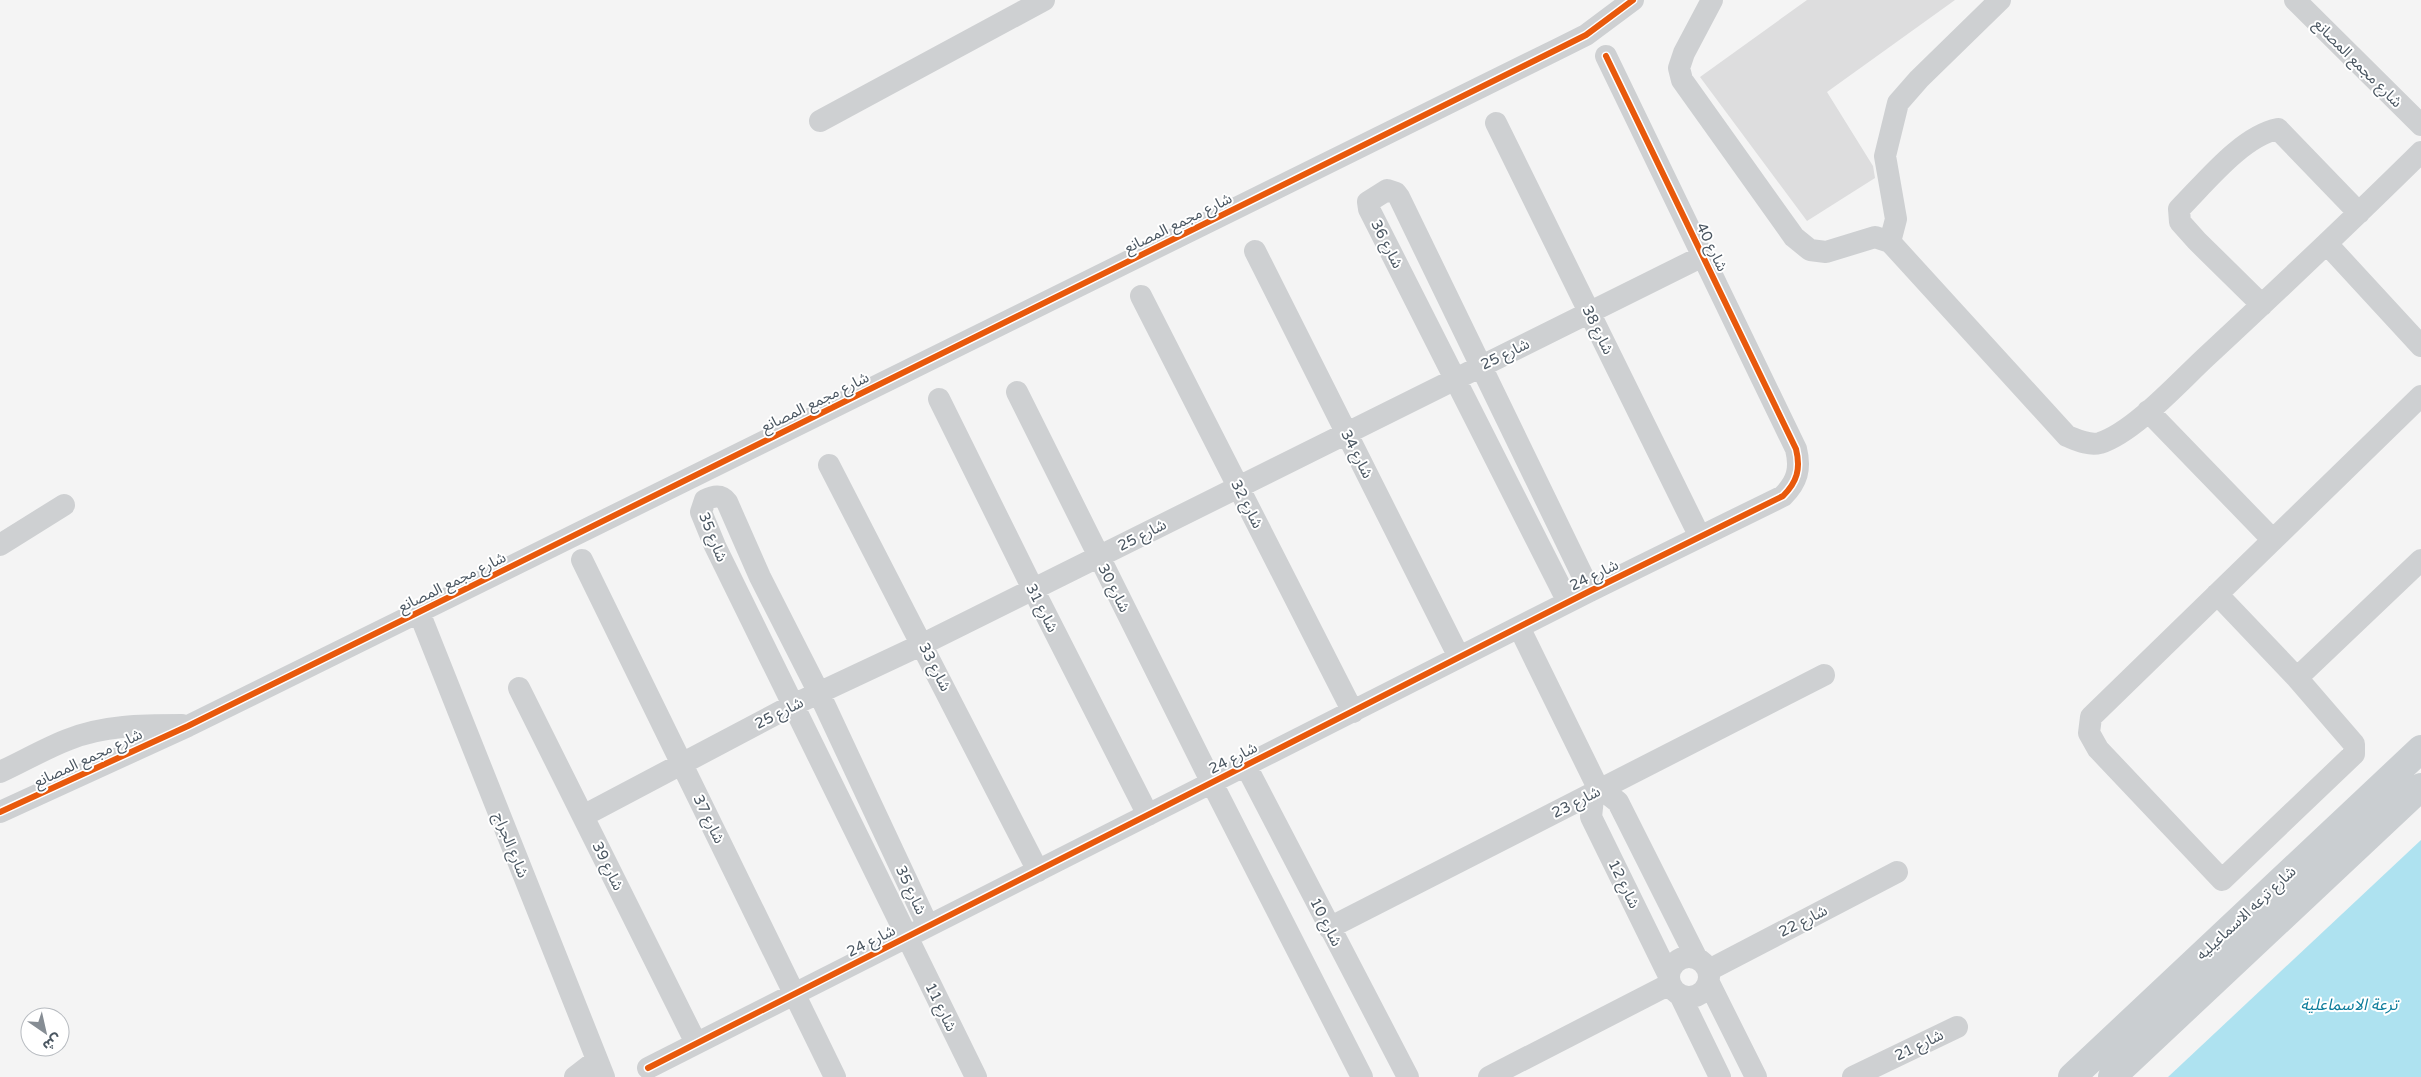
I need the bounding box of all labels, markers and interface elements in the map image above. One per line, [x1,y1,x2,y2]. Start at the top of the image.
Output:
street label: شارع مجمع المصانع [2308,15,2406,113]
street label: شارع مجمع المصانع [1121,189,1236,260]
street label: شارع 36 [1365,217,1407,273]
street label: شارع 40 [1690,220,1732,276]
street label: شارع 38 [1576,303,1618,359]
street label: شارع 25 [1478,334,1534,376]
street label: شارع مجمع المصانع [758,368,873,439]
street label: شارع 34 [1335,427,1377,483]
street label: شارع 32 [1225,477,1267,533]
street label: شارع 35 [692,510,731,566]
street label: شارع 25 [1115,515,1171,557]
street label: شارع مجمع المصانع [395,548,510,619]
street label: شارع 24 [1567,555,1623,597]
street label: شارع 30 [1092,561,1134,617]
street label: شارع 31 [1020,581,1062,637]
street label: شارع 33 [913,640,955,696]
street label: شارع 25 [752,693,808,735]
street label: شارع مجمع المصانع [31,725,147,794]
street label: شارع 24 [1206,738,1262,780]
street label: شارع 23 [1549,782,1605,824]
street label: شارع 37 [687,792,729,848]
street label: شارع الجراج [487,810,532,882]
street label: شارع 39 [586,839,628,895]
street label: شارع 12 [1602,857,1644,913]
street label: شارع ترعه الاسماعيليه [2192,862,2302,966]
street label: شارع 35 [889,863,930,919]
street label: شارع 10 [1304,895,1346,951]
street label: شارع 22 [1776,901,1832,943]
street label: شارع 24 [844,921,900,963]
street label: شارع 11 [919,980,961,1036]
water label: ترعة الاسماعلية [2301,995,2400,1015]
north arrow [20,1007,70,1057]
street label: شارع 21 [1892,1025,1948,1067]
text: ش [39,1030,65,1055]

